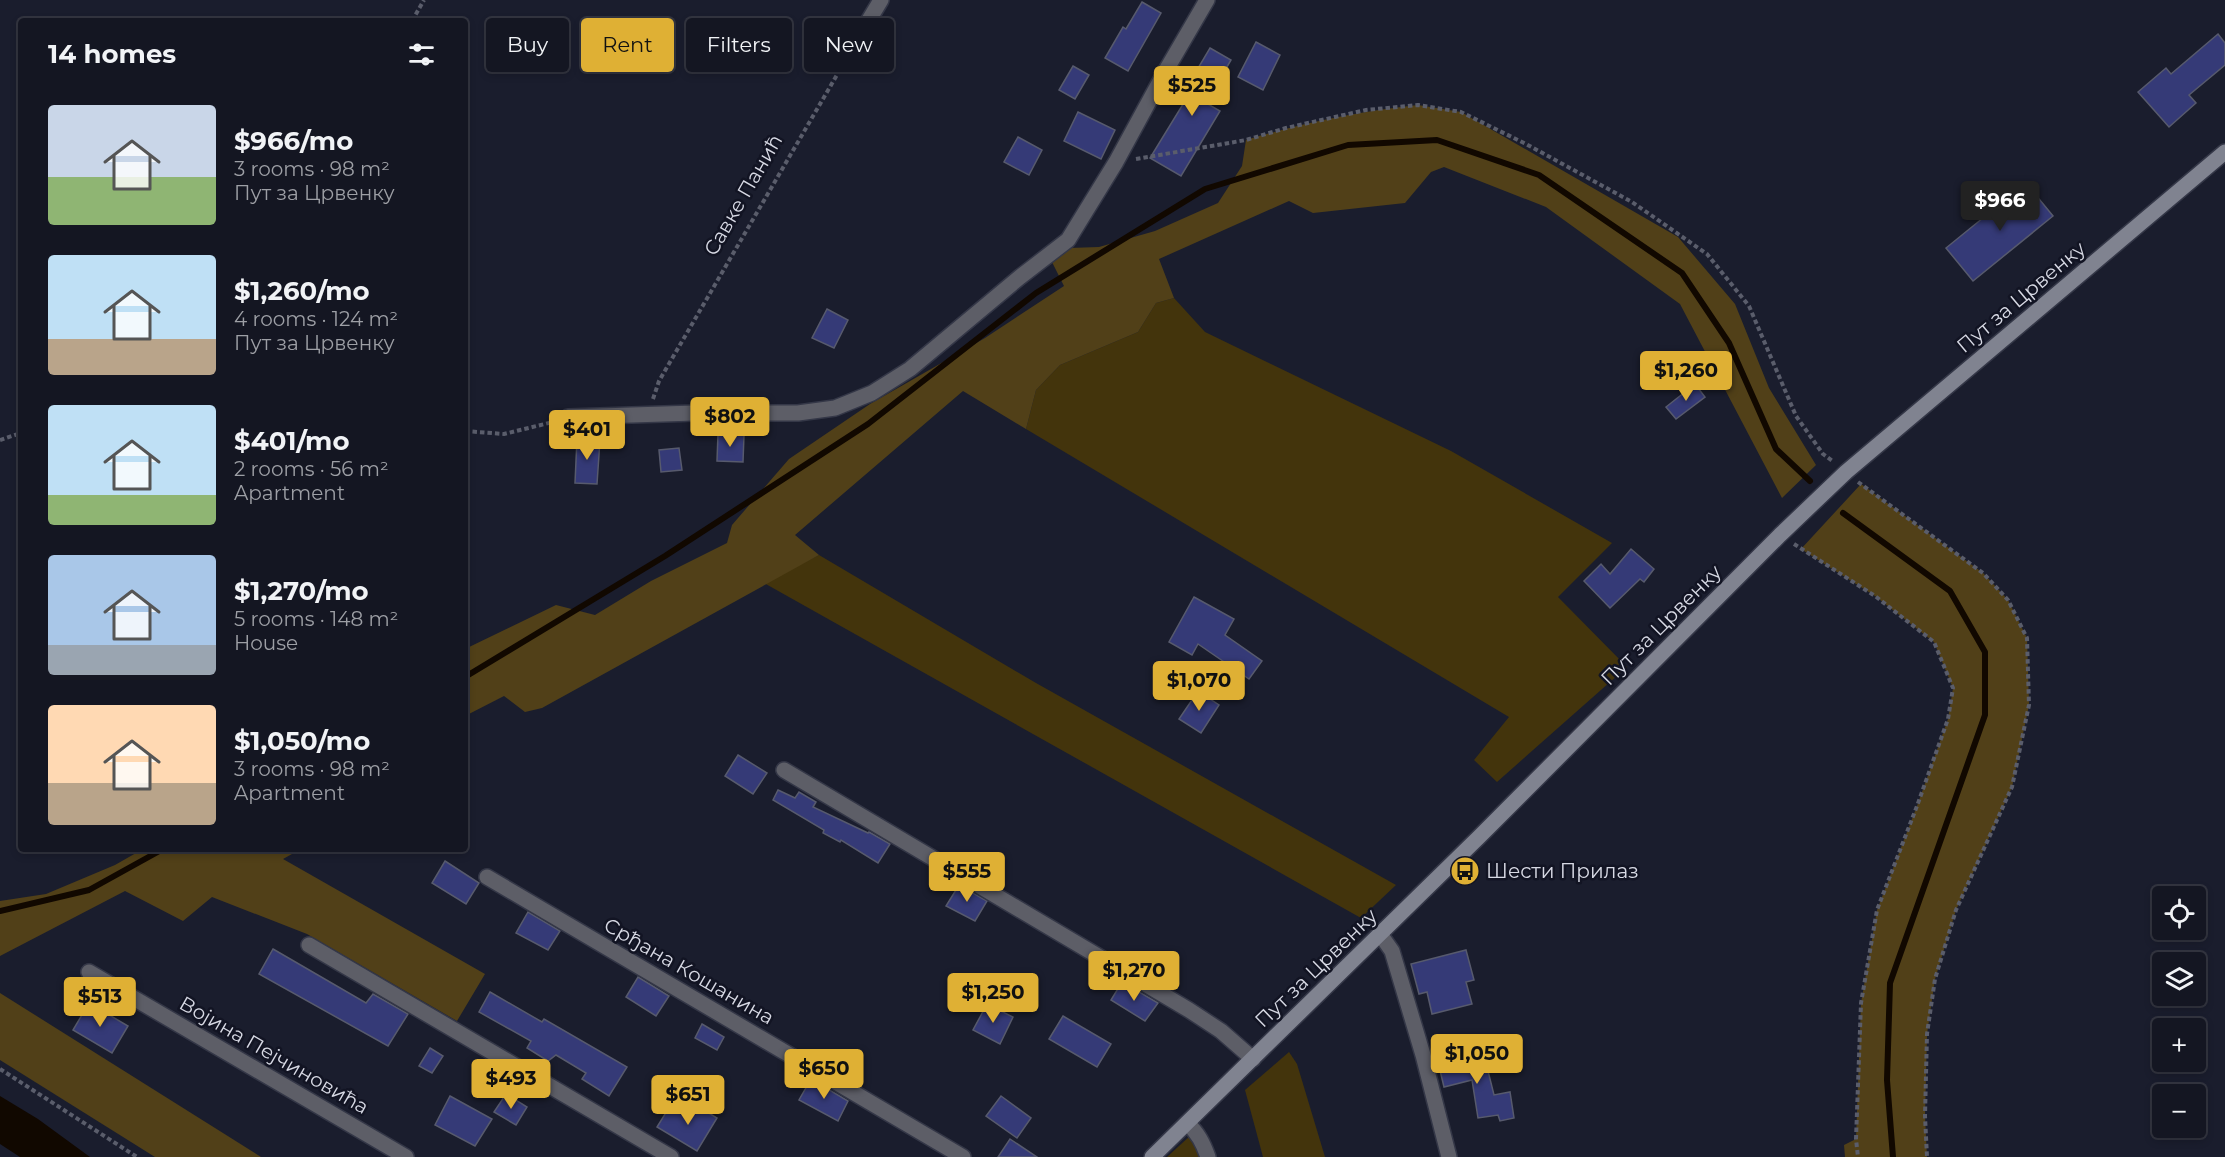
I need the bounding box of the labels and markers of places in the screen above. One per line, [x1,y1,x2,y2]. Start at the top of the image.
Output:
pin: $525 [1156,66,1228,117]
pin: $966 [1964,181,2036,232]
pin: $1,260 [1637,351,1735,402]
pin: $802 [694,397,766,448]
pin: $401 [551,410,623,461]
pin: $1,070 [1150,661,1248,712]
pin: $555 [931,852,1003,903]
bus stop icon: Шести Прилаз [1449,855,1481,887]
place label: Шести Прилаз [1486,859,1639,883]
pin: $1,270 [1085,951,1183,1002]
pin: $1,250 [944,973,1042,1024]
pin: $513 [64,977,136,1028]
pin: $1,050 [1428,1034,1526,1085]
pin: $650 [788,1049,860,1100]
pin: $493 [475,1059,547,1110]
pin: $651 [652,1075,724,1126]

